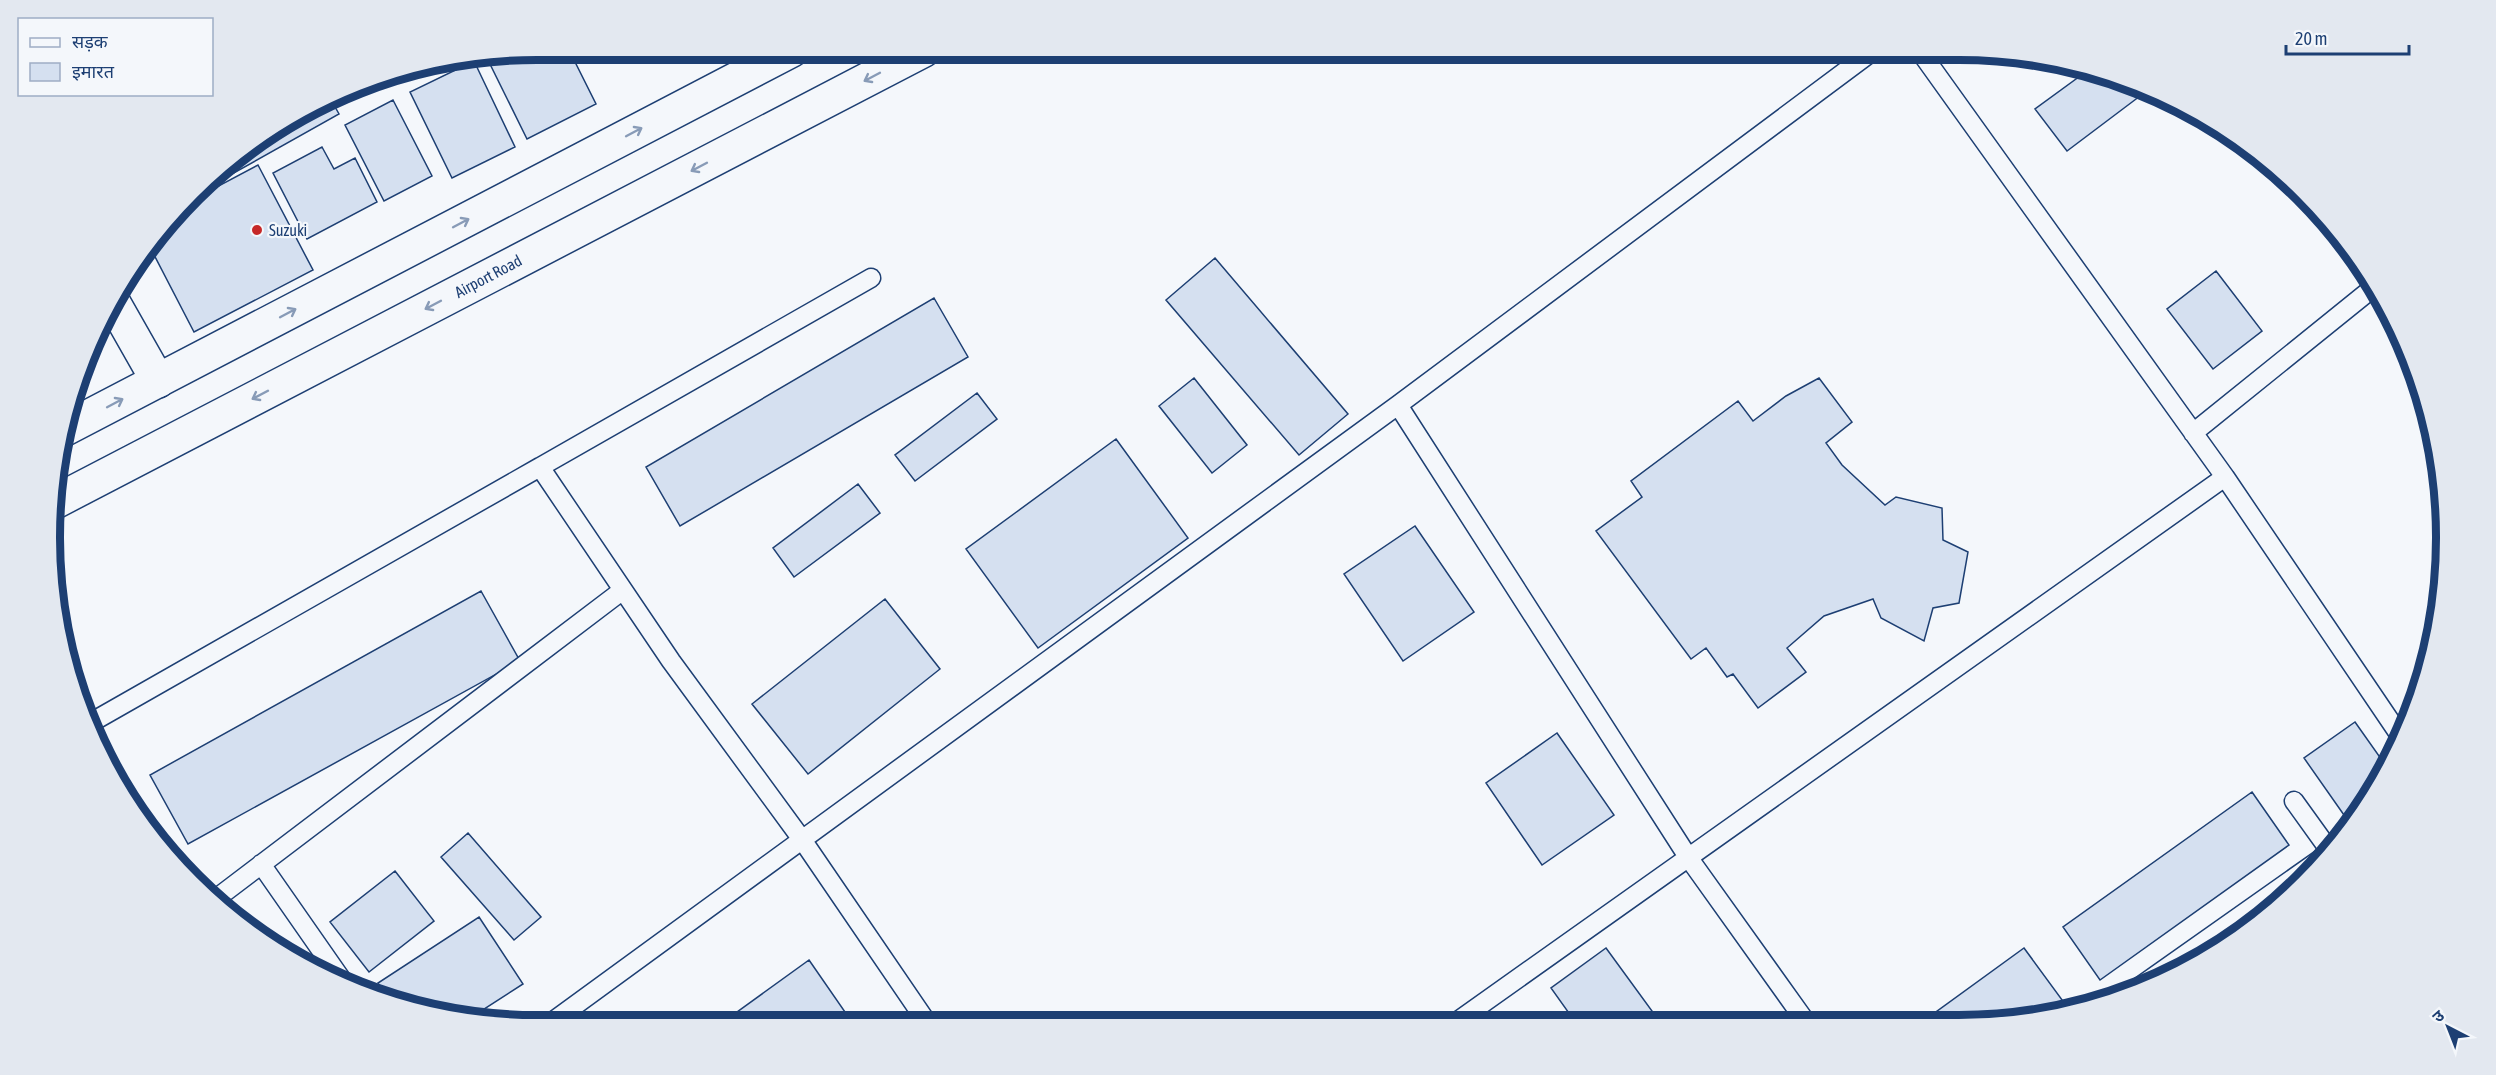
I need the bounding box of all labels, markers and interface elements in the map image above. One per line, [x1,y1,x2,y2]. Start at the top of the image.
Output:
legend [18,18,213,96]
scale bar [2286,18,2409,56]
text: 20 m [2295,28,2327,49]
text: सड़क [72,31,109,52]
text: इमारत [72,61,115,82]
one-way arrow [863,71,881,83]
one-way arrow [625,126,643,138]
one-way arrow [690,161,708,173]
one-way arrow [452,217,469,229]
place label: Suzuki [269,221,307,239]
marker: Suzuki [250,223,264,237]
street label: Airport Road [451,251,525,302]
one-way arrow [425,299,442,311]
one-way arrow [279,307,296,319]
one-way arrow [252,389,269,401]
one-way arrow [106,397,124,408]
north arrow [2418,997,2478,1057]
text: उ [2428,1006,2448,1026]

